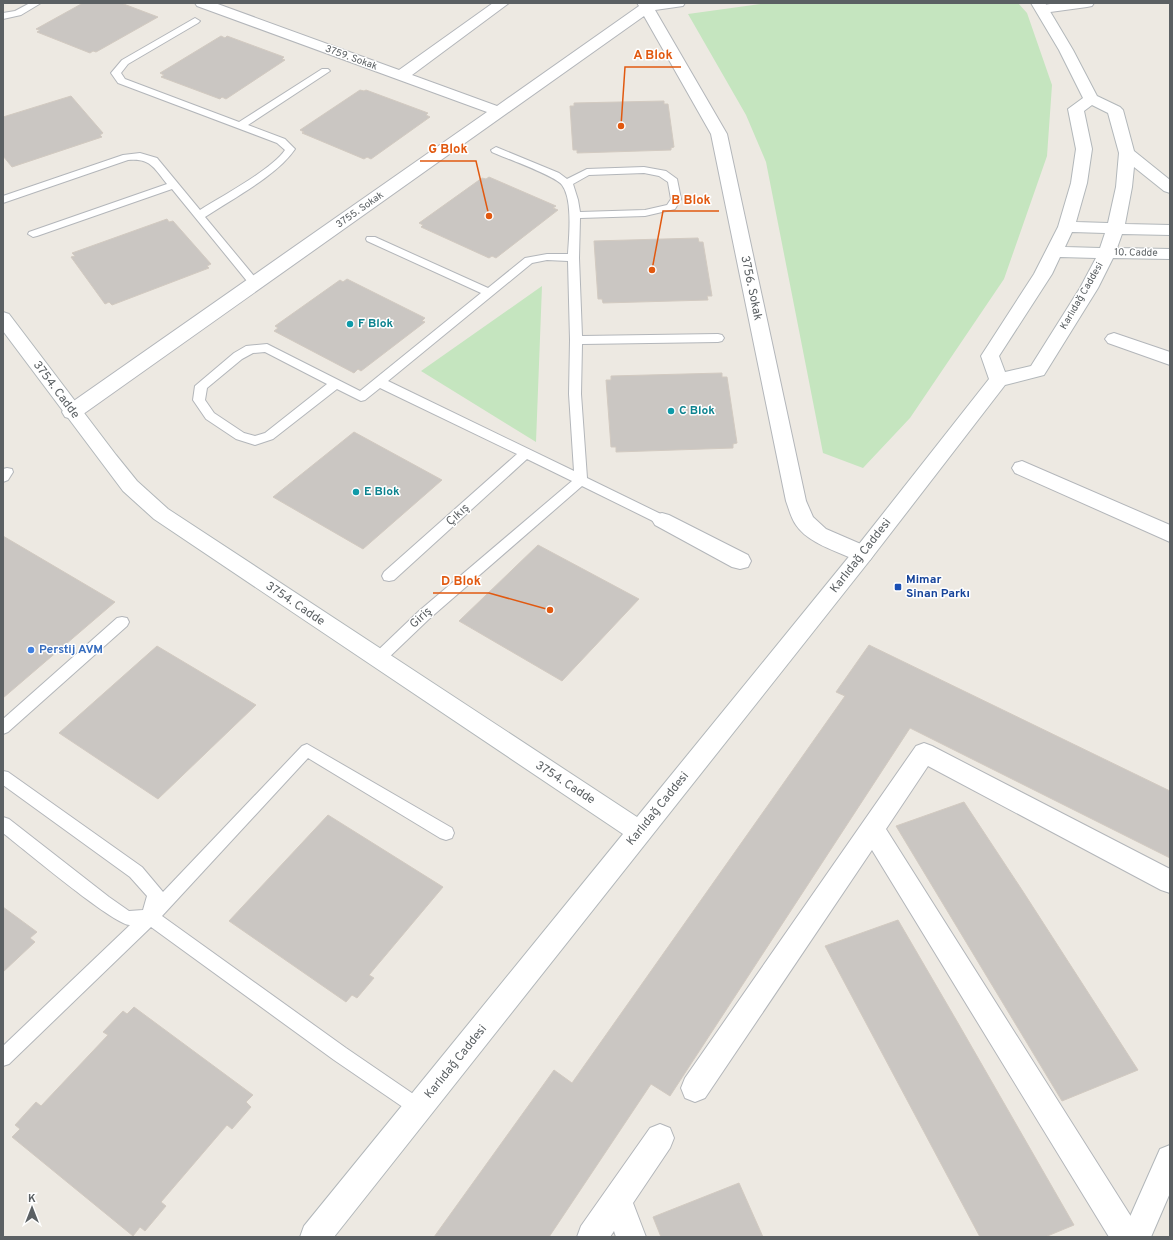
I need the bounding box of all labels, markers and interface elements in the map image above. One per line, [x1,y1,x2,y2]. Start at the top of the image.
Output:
callout: A Blok [625,42,681,67]
street label: 3759. Sokak [323,43,379,73]
text: A Blok [633,48,673,64]
callout: G Blok [420,136,476,161]
text: G Blok [428,142,468,158]
callout: B Blok [663,186,719,211]
street label: 3755. Sokak [334,189,386,231]
text: B Blok [671,193,711,209]
street label: 10. Cadde [1114,246,1158,260]
street label: 3756. Sokak [736,254,766,322]
street label: Karlıdağ Caddesi [1057,260,1107,332]
place label: F Blok [358,316,393,332]
marker: F Blok [345,319,355,329]
street label: 3754. Cadde [29,358,83,422]
place label: C Blok [679,403,715,419]
marker: C Blok [666,406,676,416]
place label: E Blok [364,484,400,500]
marker: E Blok [351,487,361,497]
street label: Çıkış [443,500,473,530]
street label: Karlıdağ Caddesi [827,515,895,597]
callout: D Blok [433,568,489,593]
place label: Mimar Sinan Parkı [906,572,970,602]
text: D Blok [441,574,481,590]
street label: 3754. Cadde [262,578,328,630]
marker: Mimar Sinan Parkı [893,582,903,592]
street label: Giriş [407,604,435,632]
place label: Perstij AVM [39,642,103,658]
marker: Perstij AVM [26,645,36,655]
street label: 3754. Cadde [532,758,598,808]
street label: Karlıdağ Caddesi [623,769,693,849]
street label: Karlıdağ Caddesi [421,1022,491,1102]
north arrow [12,1188,52,1228]
text: K [28,1192,36,1206]

